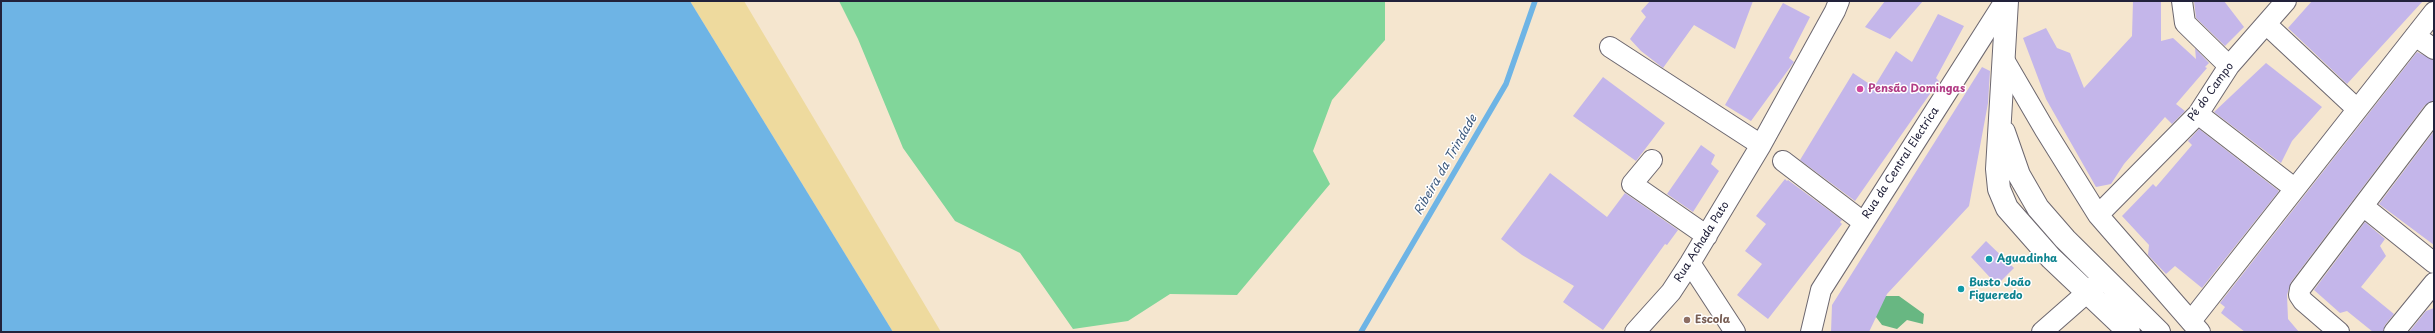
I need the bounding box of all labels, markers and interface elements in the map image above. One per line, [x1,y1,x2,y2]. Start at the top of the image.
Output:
street label: Pé do Campo [2185,60,2237,124]
place label: Pensão Domingas [1868,82,1965,96]
marker: Pensão Domingas [1855,84,1865,94]
street label: Rua da Central Electrica [1860,105,1942,221]
water label: Ribeira da Trindade [1411,112,1481,218]
street label: Rua Achada Pato [1672,199,1732,285]
place label: Aguadinha [1997,252,2058,266]
marker: Aguadinha [1984,254,1994,264]
place label: Busto João Figueredo [1969,276,2031,302]
marker: Busto João Figueredo [1956,284,1966,294]
place label: Escola [1695,313,1730,327]
marker: Escola [1682,315,1692,325]

